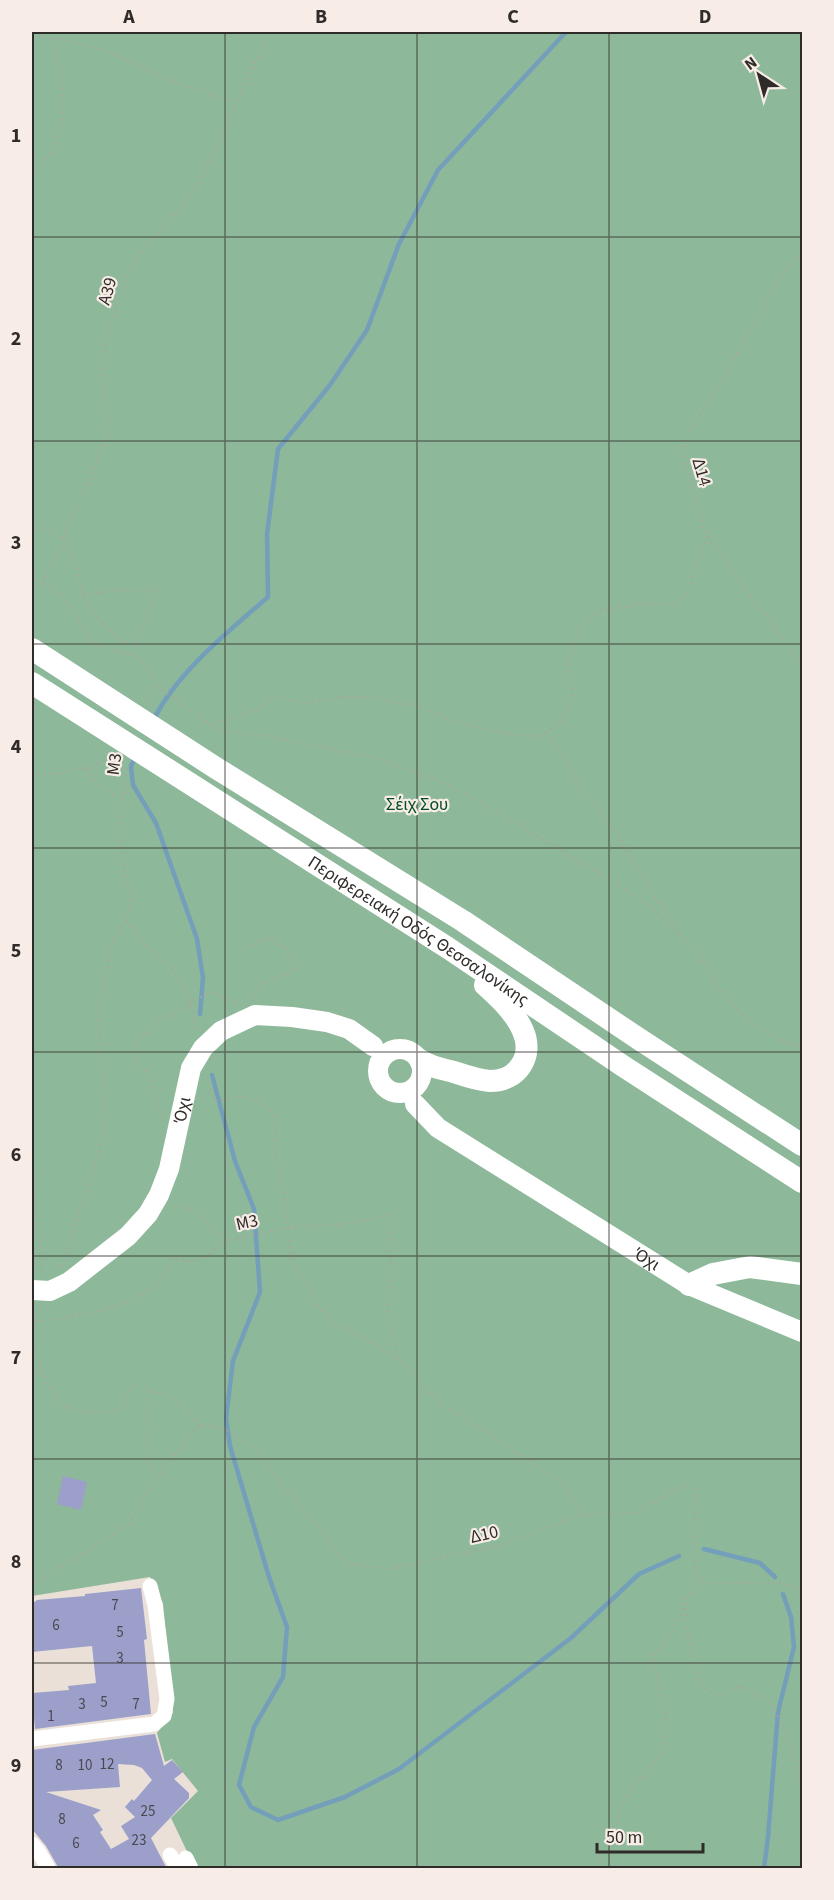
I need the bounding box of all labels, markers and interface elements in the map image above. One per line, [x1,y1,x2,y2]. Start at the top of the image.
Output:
text: A [122,3,135,31]
text: B [315,3,327,31]
text: C [507,3,519,31]
text: D [699,3,711,31]
north arrow [729,45,789,105]
text: N [740,52,762,76]
text: 1 [11,122,21,150]
street label: Α39 [92,274,123,308]
text: 2 [11,325,21,353]
street label: Δ14 [686,455,717,489]
text: 3 [11,529,21,557]
text: 4 [11,733,22,761]
street label: Μ3 [101,752,128,777]
park label: Σέιχ Σου [386,792,448,817]
street label: Περιφερειακή Οδός Θεσσαλονίκης [303,850,534,1012]
text: 5 [11,937,21,965]
street label: Όχι [167,1094,197,1126]
text: 6 [11,1141,21,1169]
street label: Μ3 [234,1208,261,1237]
street label: Όχι [628,1241,665,1277]
text: 7 [11,1344,21,1372]
street label: Δ10 [467,1519,501,1550]
text: 8 [11,1548,21,1576]
house number: 7 [111,1595,119,1616]
house number: 6 [52,1615,60,1636]
house number: 5 [116,1622,124,1643]
house number: 3 [116,1648,124,1669]
house number: 5 [100,1692,108,1713]
house number: 3 [78,1694,86,1715]
house number: 7 [132,1694,140,1715]
house number: 1 [47,1706,55,1727]
text: 9 [11,1752,21,1780]
house number: 12 [100,1754,114,1775]
house number: 8 [55,1755,63,1776]
house number: 10 [78,1755,92,1776]
house number: 25 [141,1801,155,1822]
house number: 8 [58,1809,66,1830]
scale bar [597,1816,704,1854]
text: 50 m [606,1825,642,1850]
house number: 23 [132,1830,146,1851]
house number: 6 [72,1833,80,1854]

